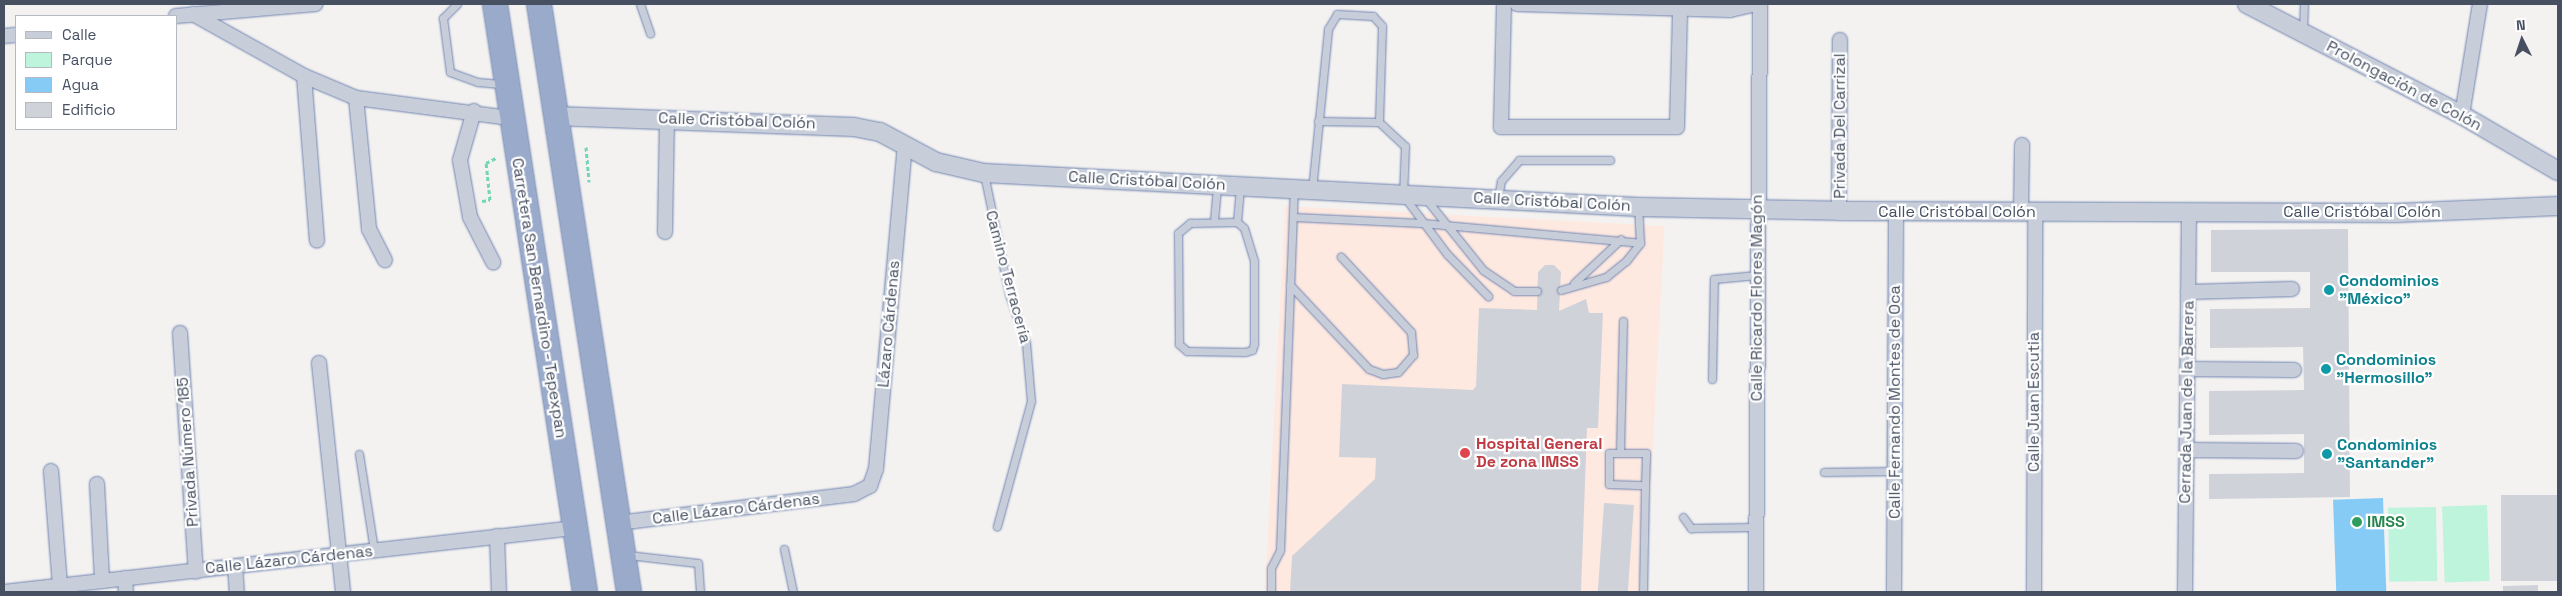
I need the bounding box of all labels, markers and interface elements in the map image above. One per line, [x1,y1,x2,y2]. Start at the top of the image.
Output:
legend [15,15,178,130]
north arrow [2497,15,2547,65]
text: N [2516,16,2526,34]
text: Calle [62,25,97,44]
street label: Prolongación de Colón [2323,37,2485,135]
text: Parque [62,50,113,69]
street label: Privada Del Carrizal [1830,53,1850,199]
text: Agua [62,75,99,94]
text: Edificio [62,100,116,119]
street label: Calle Cristóbal Colón [658,109,816,133]
street label: Carretera San Bernardino - Tepexpan [507,156,571,440]
street label: Calle Cristóbal Colón [1068,167,1226,195]
street label: Calle Cristóbal Colón [1473,188,1631,216]
street label: Calle Ricardo Flores Magón [1747,195,1767,401]
street label: Calle Cristóbal Colón [1878,202,2036,222]
street label: Calle Cristóbal Colón [2283,202,2441,222]
street label: Camino Terracería [981,208,1035,346]
street label: Lázaro Cárdenas [874,260,904,388]
place label: Condominios "México" [2339,271,2439,309]
marker: Condominios "México" [2323,284,2335,296]
street label: Calle Fernando Montes de Oca [1885,285,1905,519]
street label: Cerrada Juan de la Barrera [2176,300,2198,504]
street label: Calle Juan Escutia [2024,332,2044,472]
place label: Condominios "Hermosillo" [2336,350,2436,388]
marker: Condominios "Hermosillo" [2320,363,2332,375]
street label: Privada Número 185 [173,376,203,528]
place label: Hospital General De zona IMSS [1476,434,1603,472]
place label: Condominios "Santander" [2337,435,2437,473]
marker: Hospital General De zona IMSS [1458,446,1472,460]
marker: Condominios "Santander" [2321,448,2333,460]
street label: Calle Lázaro Cárdenas [651,489,821,529]
place label: IMSS [2367,512,2405,532]
marker: IMSS [2351,516,2363,528]
street label: Calle Lázaro Cárdenas [204,542,374,578]

